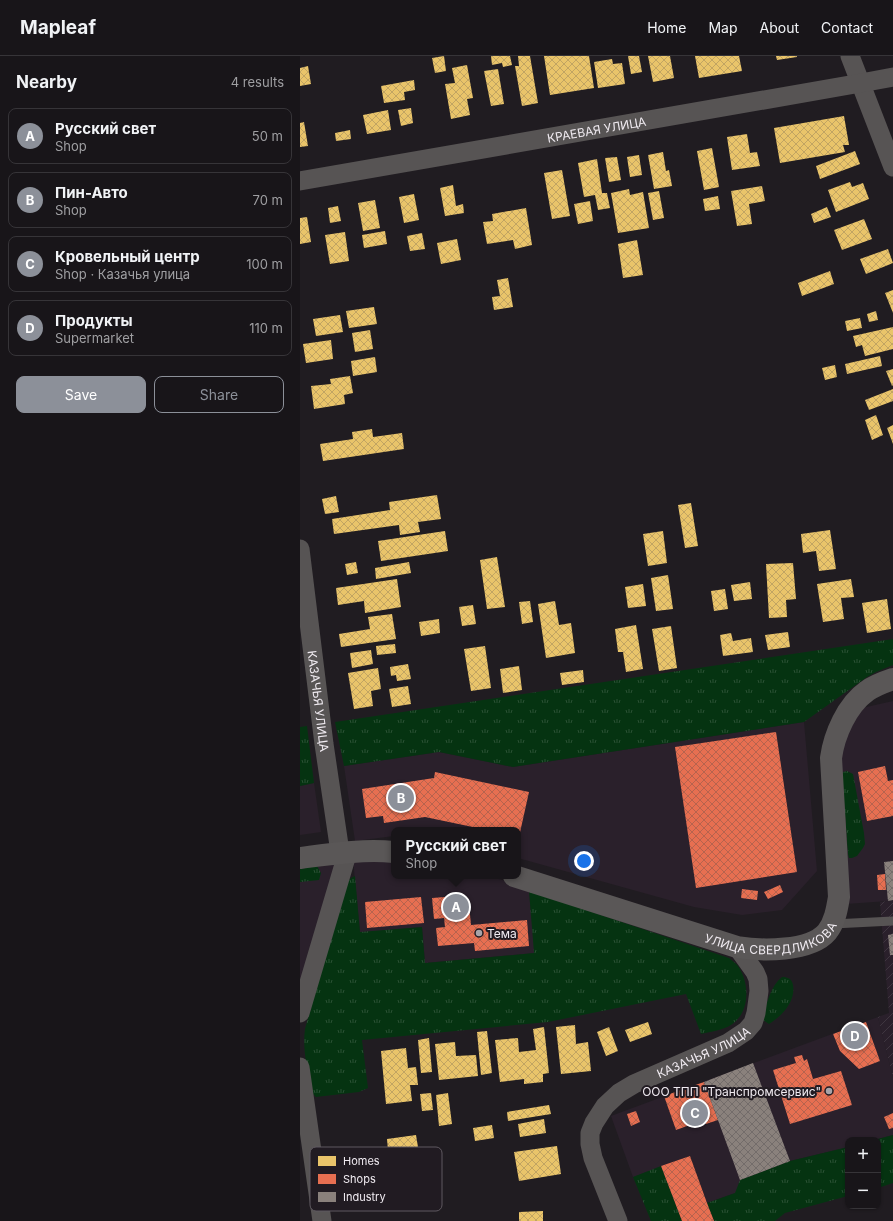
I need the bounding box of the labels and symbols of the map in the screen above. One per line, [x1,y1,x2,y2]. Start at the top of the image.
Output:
street label: КРАЕВАЯ УЛИЦА [546,113,647,145]
street label: КАЗАЧЬЯ УЛИЦА [305,649,333,752]
pin: B [388,783,414,813]
your location [574,851,594,871]
pin: A [443,892,469,922]
street label: УЛИЦА СВЕРДЛИКОВА [703,919,839,957]
place label: Тема [487,926,517,941]
marker: Тема [474,928,484,938]
pin: D [842,1021,868,1051]
street label: КАЗАЧЬЯ УЛИЦА [654,1023,753,1081]
place label: ООО ТПП "Транспромсервис" [642,1084,821,1099]
marker: ООО ТПП "Транспромсервис" [824,1086,834,1096]
pin: C [682,1098,708,1128]
legend [310,1147,442,1211]
text: Homes [343,1154,380,1168]
text: Shops [343,1172,376,1186]
text: Industry [343,1190,386,1204]

